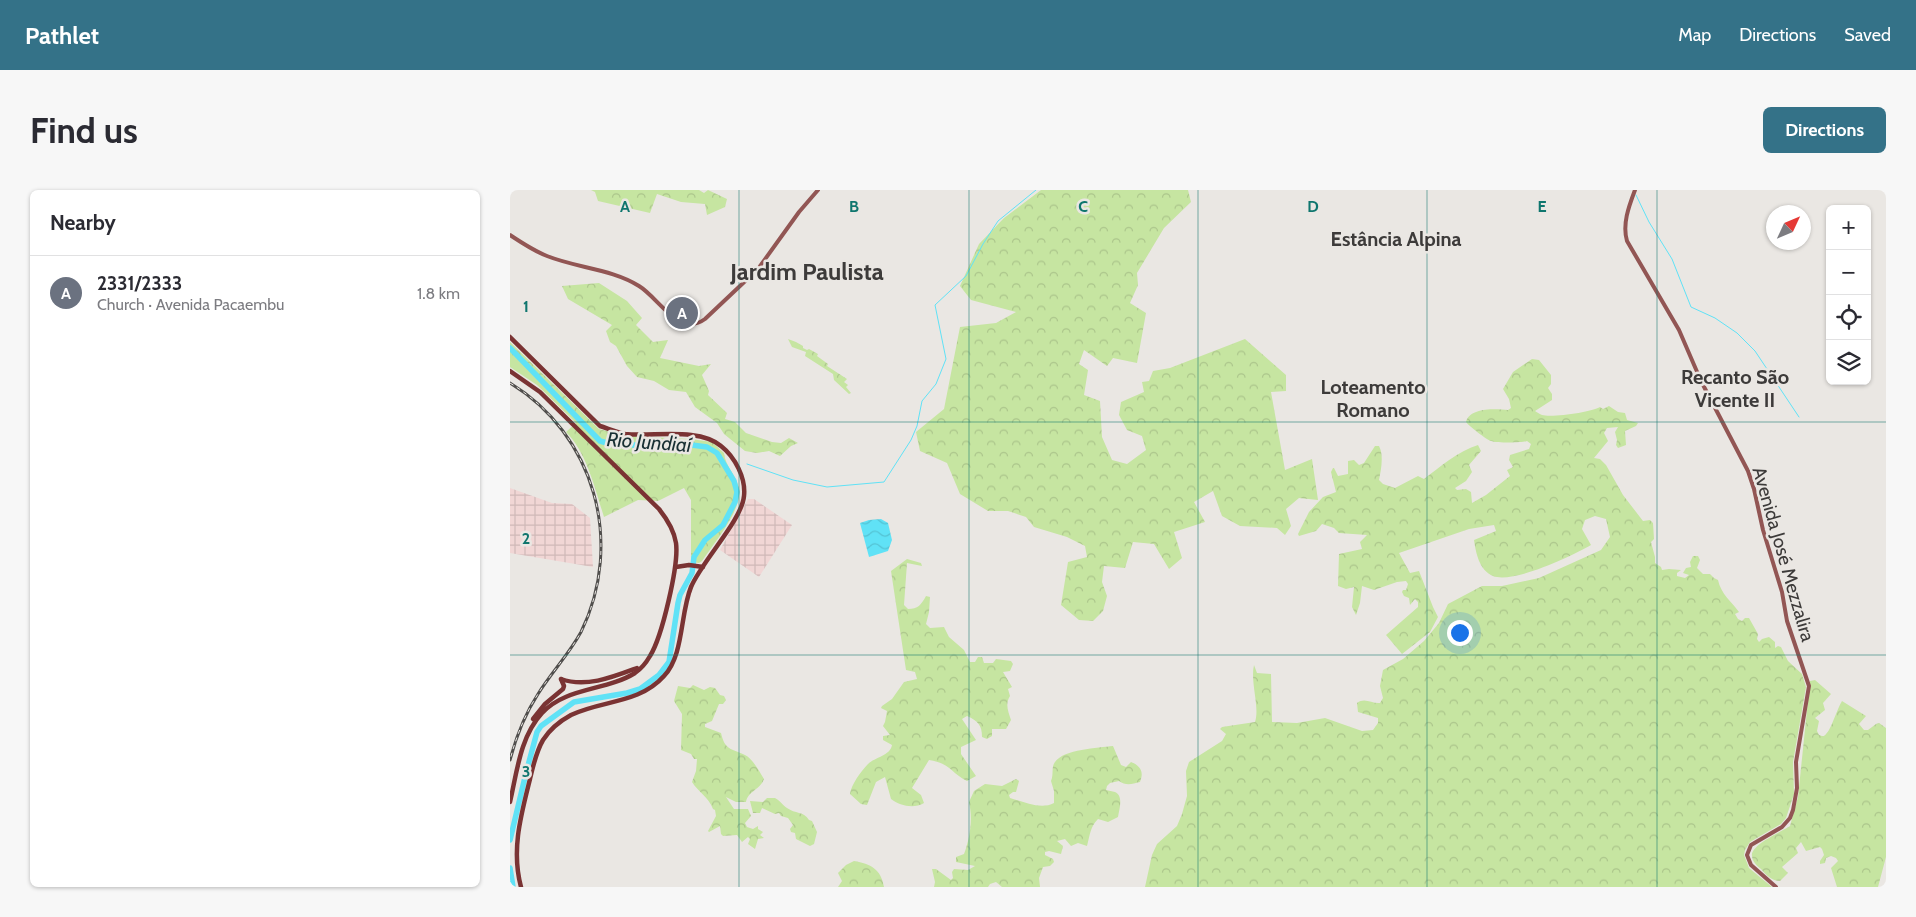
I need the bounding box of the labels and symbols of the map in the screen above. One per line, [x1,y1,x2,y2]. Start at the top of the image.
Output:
text: A [620,197,630,216]
text: B [849,197,859,216]
text: C [1078,197,1088,216]
text: D [1307,197,1319,216]
text: E [1537,197,1547,216]
north arrow [1766,205,1811,250]
district label: Estância Alpina [1331,227,1461,251]
district label: Jardim Paulista [729,257,884,286]
pin: A [666,294,698,332]
text: 1 [523,297,529,316]
district label: Recanto São Vicente II [1681,365,1789,412]
district label: Loteamento Romano [1320,375,1426,422]
water label: Rio Jundiaí [606,427,694,457]
street label: Avenida José Mezzalira [1748,464,1820,644]
text: 2 [522,529,530,548]
your location [1447,620,1473,646]
text: 3 [522,762,530,781]

